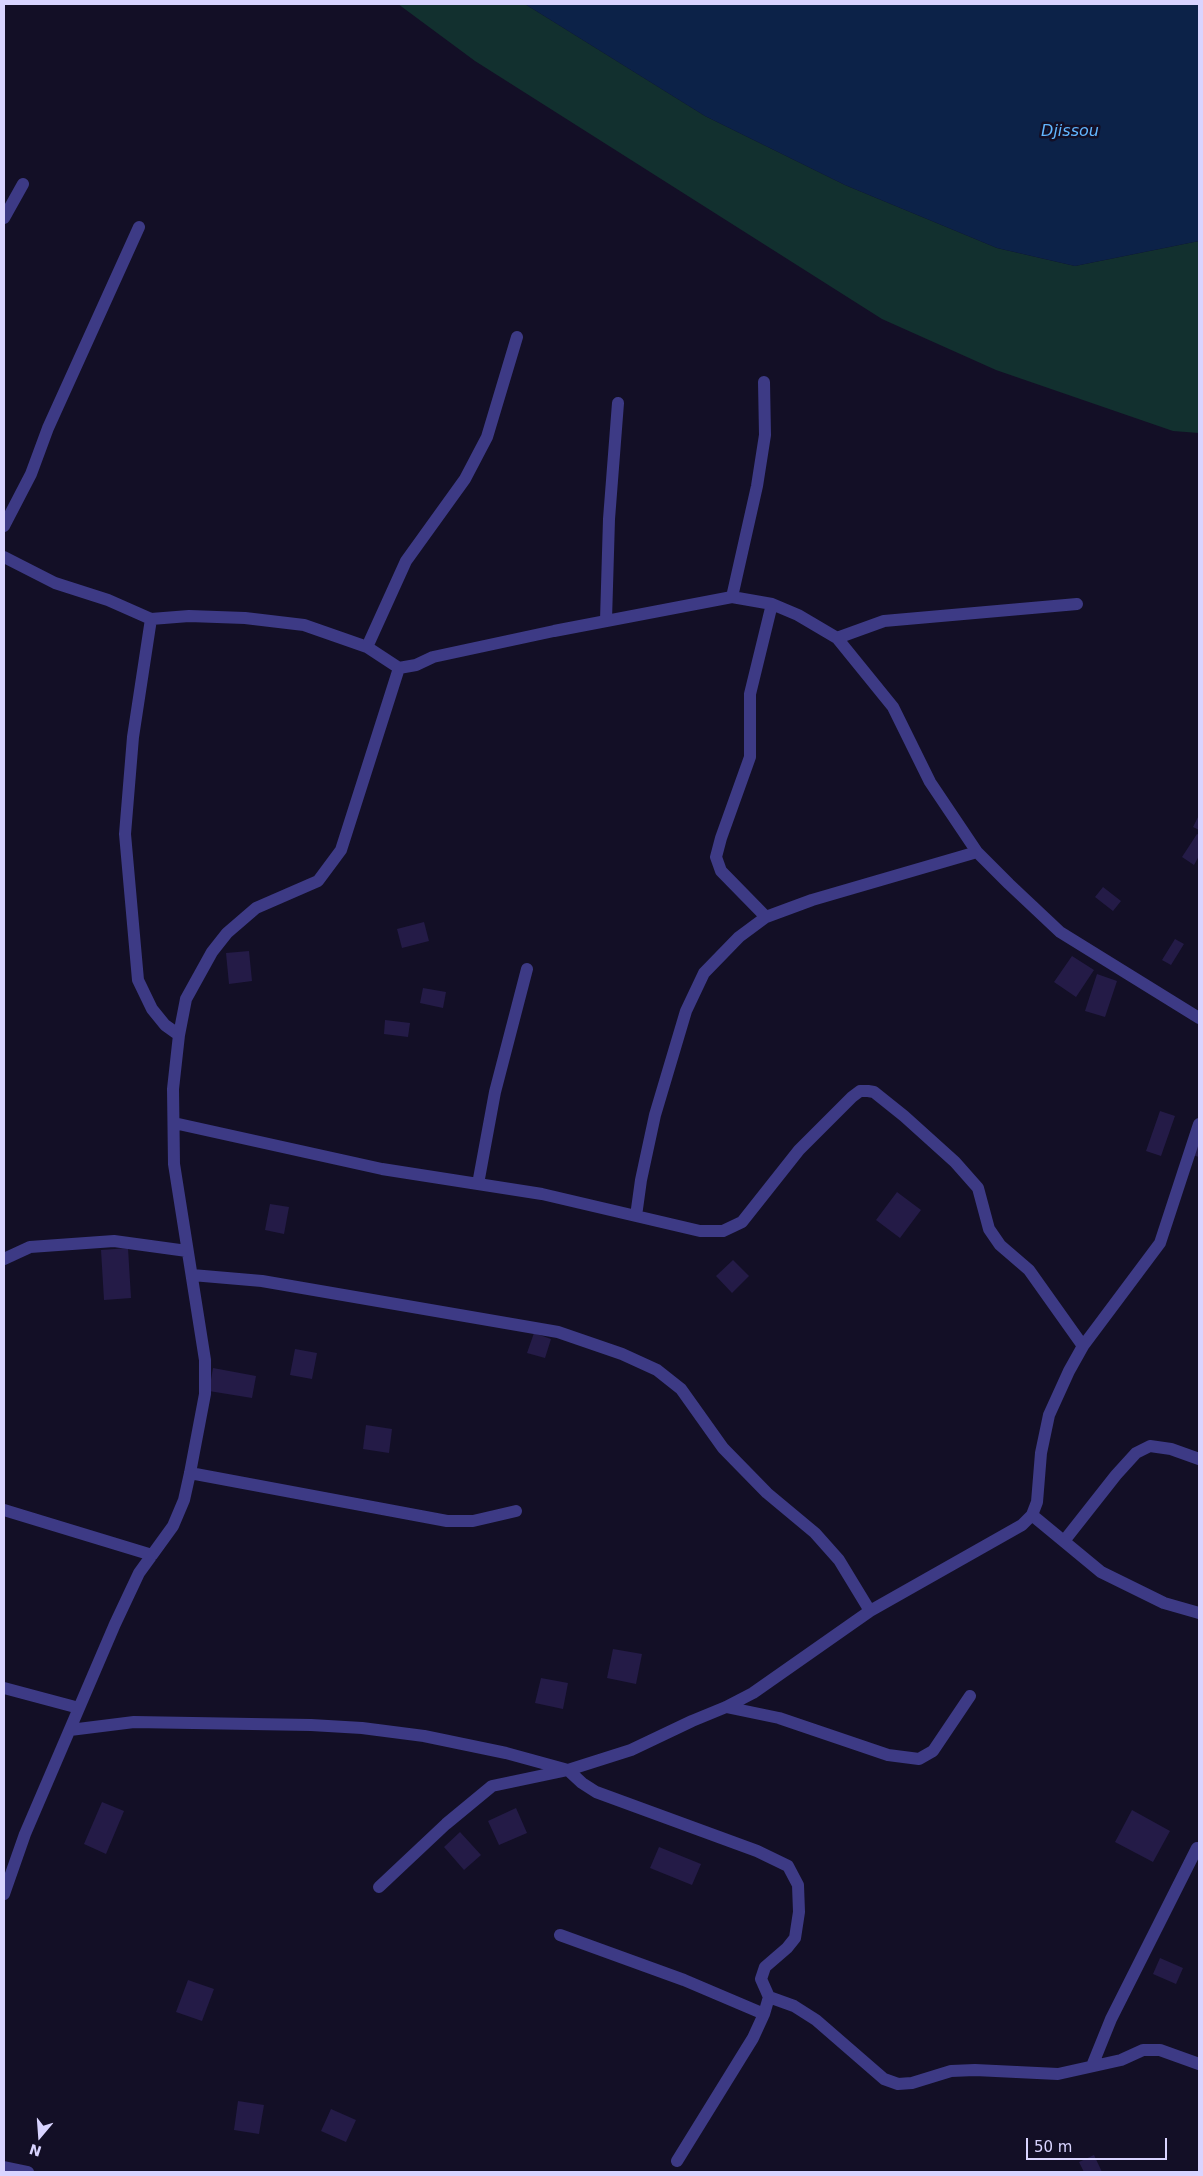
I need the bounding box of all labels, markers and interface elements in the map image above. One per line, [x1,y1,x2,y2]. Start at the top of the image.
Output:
water label: Djissou [1041,122,1099,142]
north arrow [15,2111,65,2161]
scale bar [1028,2128,1169,2160]
text: 50 m [1034,2138,1072,2156]
text: N [27,2141,43,2160]

